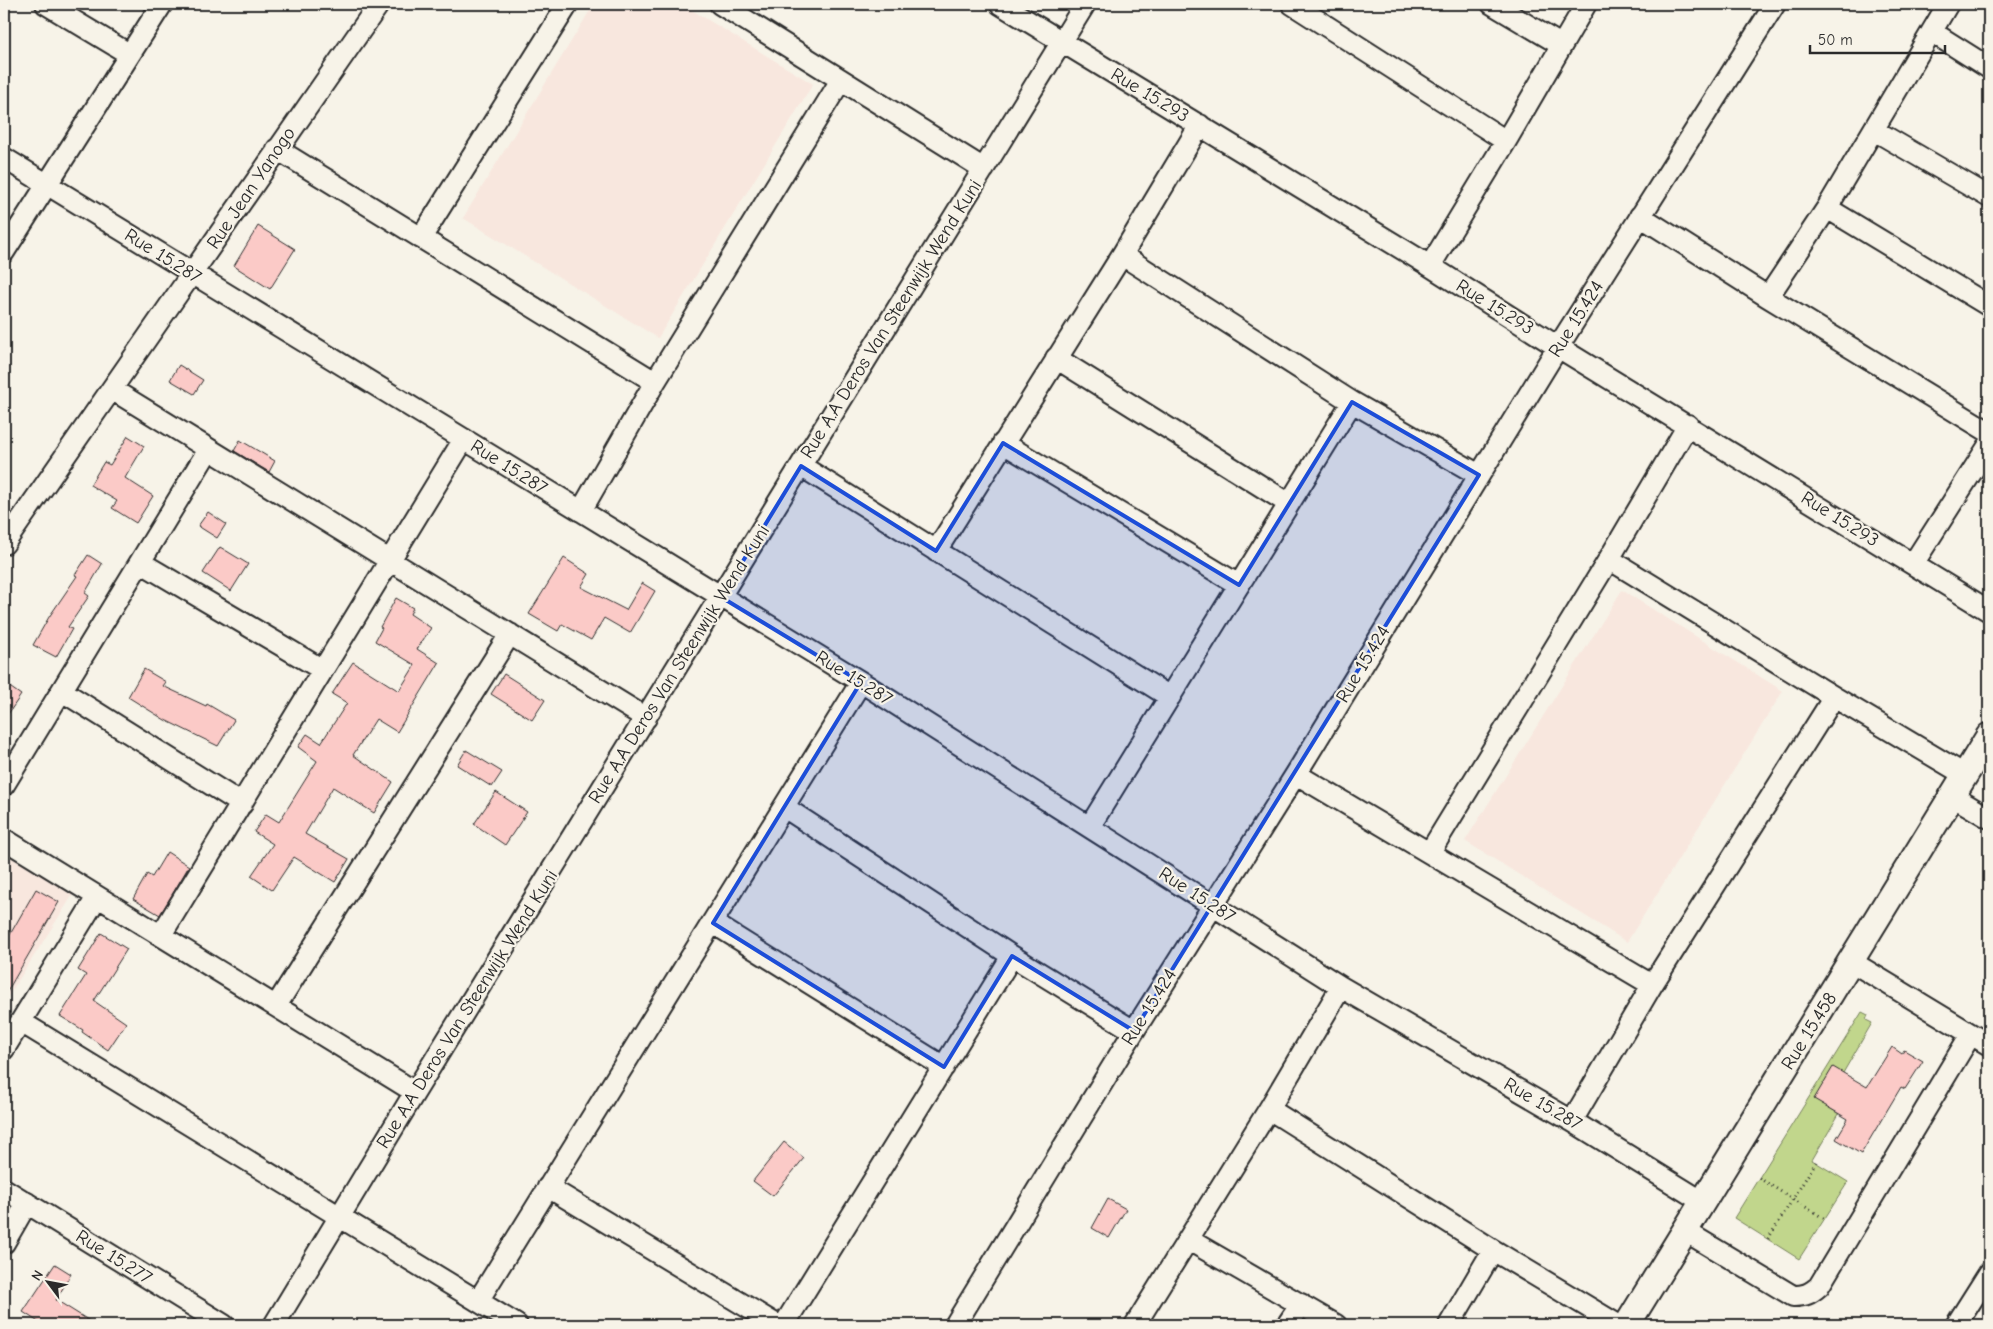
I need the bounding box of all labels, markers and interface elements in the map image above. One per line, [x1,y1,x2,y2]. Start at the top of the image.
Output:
scale bar [1810,22,1946,54]
text: 50 m [1818,31,1853,49]
street label: Rue 15.293 [1107,63,1193,127]
street label: Rue Jean Yanogo [202,123,300,253]
street label: Rue A.A Deros Van Steenwijk Wend Kuni [796,176,986,462]
street label: Rue 15.287 [121,224,205,288]
street label: Rue 15.293 [1452,275,1538,339]
street label: Rue 15.424 [1544,277,1608,361]
street label: Rue 15.287 [467,435,551,499]
street label: Rue 15.293 [1797,487,1883,551]
street label: Rue A.A Deros Van Steenwijk Wend Kuni [584,521,774,807]
street label: Rue 15.424 [1331,622,1395,706]
street label: Rue 15.287 [812,646,896,710]
street label: Rue 15.287 [1155,862,1239,928]
street label: Rue A.A Deros Van Steenwijk Wend Kuni [372,866,562,1152]
street label: Rue 15.424 [1117,965,1181,1049]
street label: Rue 15.458 [1777,988,1841,1074]
street label: Rue 15.287 [1500,1073,1586,1135]
street label: Rue 15.277 [72,1225,156,1289]
north arrow [22,1256,72,1306]
text: N [28,1267,47,1284]

